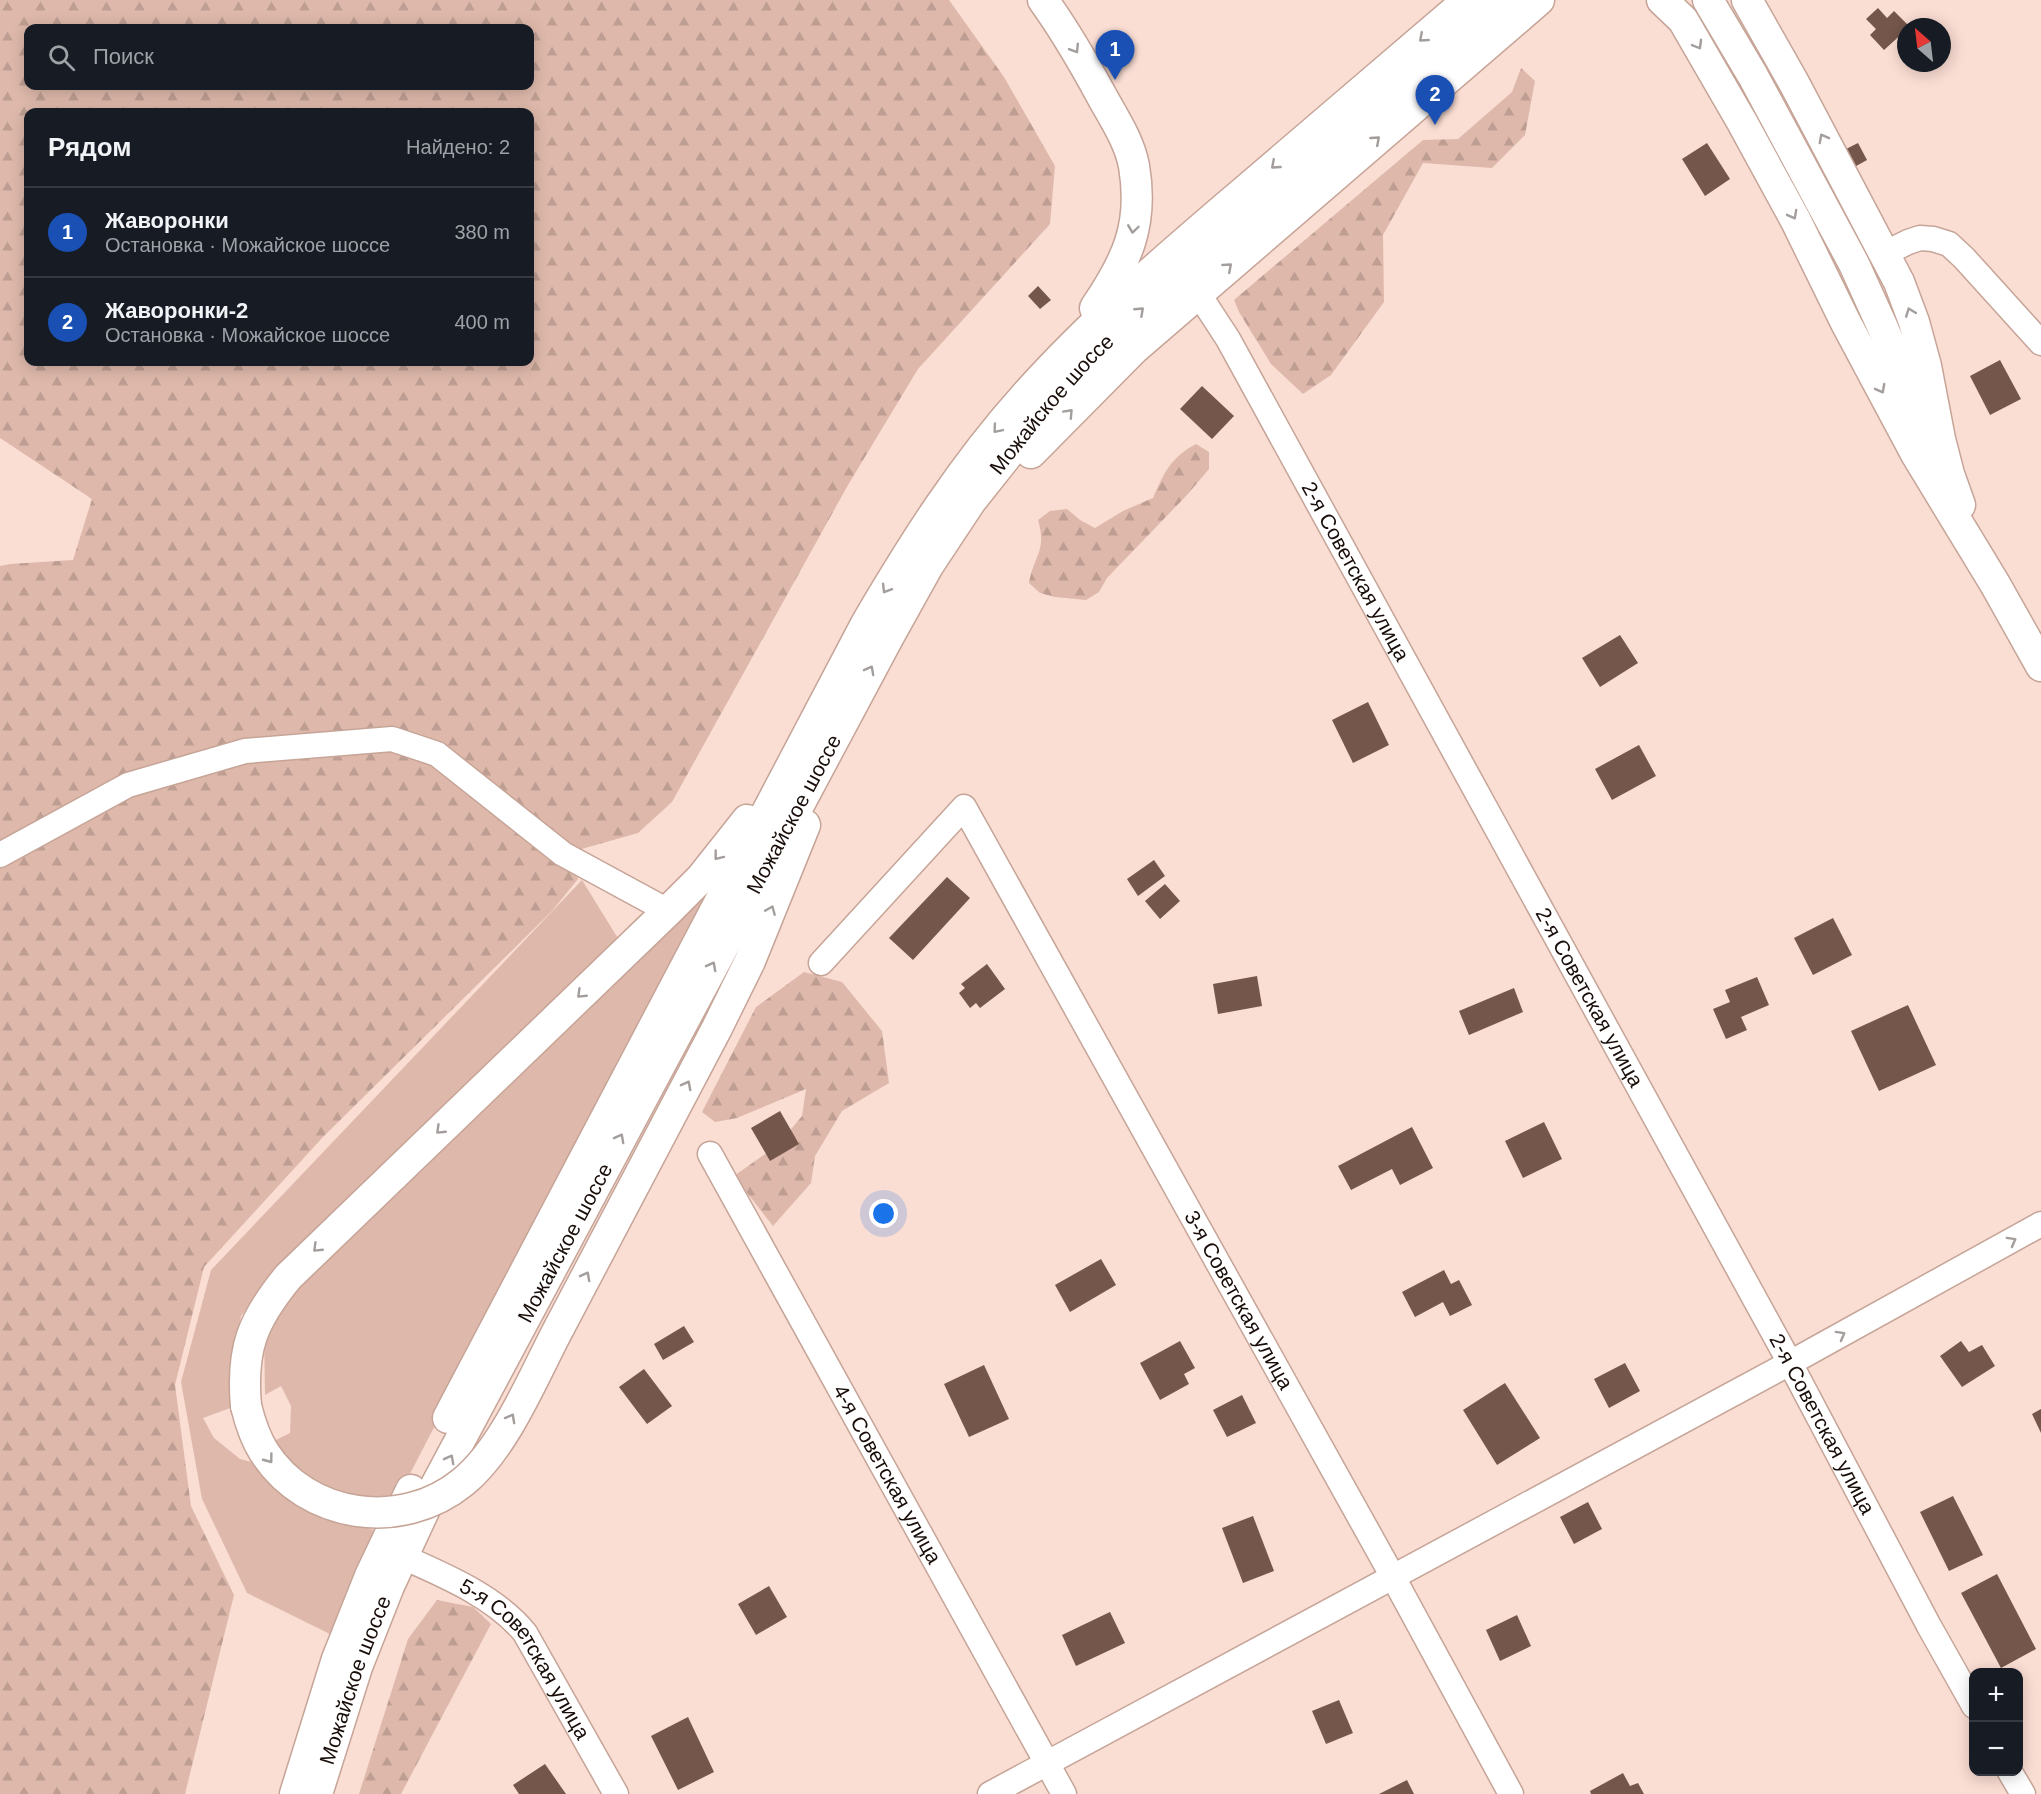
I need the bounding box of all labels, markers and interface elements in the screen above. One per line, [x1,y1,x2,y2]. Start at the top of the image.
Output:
north arrow [1897,18,1951,72]
search box [24,24,534,90]
pin: 1 [1096,31,1134,80]
one-way arrow [1419,31,1430,42]
one-way arrow [1691,39,1702,49]
icon: search [45,41,78,74]
one-way arrow [1068,43,1080,53]
text: Поиск [93,44,154,69]
pin: 2 [1416,76,1454,125]
text: Рядом [48,132,131,162]
one-way arrow [1819,134,1830,144]
text: Найдено: 2 [406,136,510,158]
one-way arrow [1369,136,1380,147]
one-way arrow [1271,158,1282,169]
text: Жаворонки [105,208,229,233]
one-way arrow [1786,209,1797,220]
text: 1 [62,221,73,243]
text: 380 m [454,221,510,243]
one-way arrow [1127,225,1139,234]
text: Остановка · Можайское шоссе [105,234,390,256]
one-way arrow [1221,263,1232,274]
text: Жаворонки-2 [105,298,248,323]
one-way arrow [1134,307,1144,318]
one-way arrow [1905,307,1918,318]
text: 2 [62,311,73,333]
text: 400 m [454,311,510,333]
text: Остановка · Можайское шоссе [105,324,390,346]
street label: Можайское шоссе [985,329,1118,478]
one-way arrow [1874,383,1885,393]
one-way arrow [1062,409,1073,420]
one-way arrow [993,422,1004,433]
street label: 2-я Советская улица [1298,478,1415,665]
one-way arrow [882,583,894,593]
one-way arrow [863,666,874,677]
street label: Можайское шоссе [742,730,845,897]
one-way arrow [715,850,726,861]
street label: 2-я Советская улица [1531,904,1648,1091]
one-way arrow [764,905,776,916]
one-way arrow [705,961,716,972]
one-way arrow [577,987,588,998]
one-way arrow [680,1081,691,1092]
one-way arrow [436,1122,447,1133]
one-way arrow [613,1134,624,1144]
street label: Можайское шоссе [513,1159,617,1326]
your location [869,1199,898,1228]
street label: 3-я Советская улица [1180,1206,1298,1393]
one-way arrow [2005,1236,2016,1248]
one-way arrow [313,1241,324,1252]
one-way arrow [579,1272,590,1282]
street label: 2-я Советская улица [1765,1330,1880,1518]
one-way arrow [1835,1331,1845,1342]
street label: 4-я Советская улица [829,1381,946,1568]
one-way arrow [504,1413,516,1424]
one-way arrow [262,1452,273,1463]
one-way arrow [443,1454,454,1465]
street label: 5-я Советская улица [456,1574,595,1743]
street label: Можайское шоссе [315,1592,395,1767]
map controls [1969,1668,2023,1776]
button: + [1969,1668,2023,1722]
button: − [1969,1722,2023,1776]

